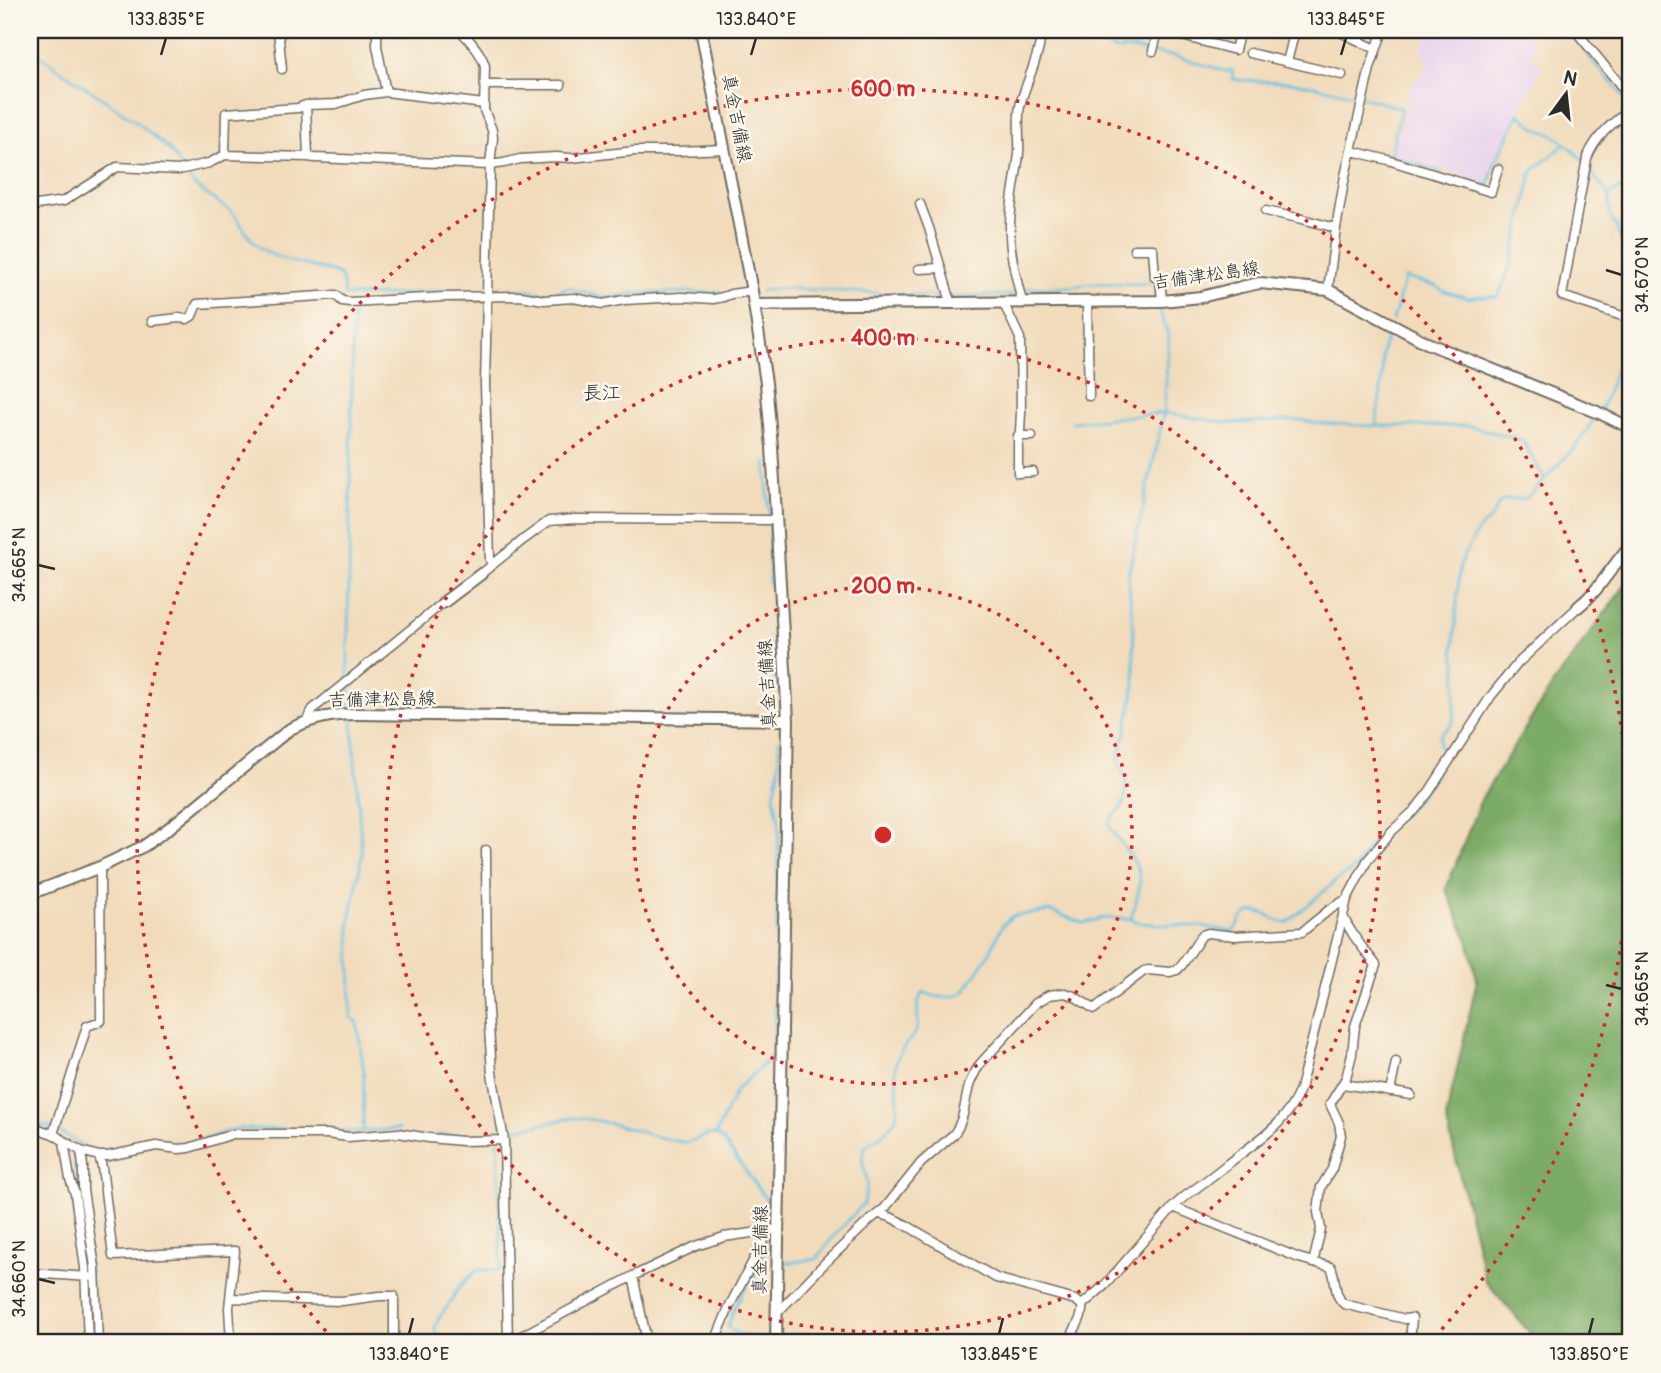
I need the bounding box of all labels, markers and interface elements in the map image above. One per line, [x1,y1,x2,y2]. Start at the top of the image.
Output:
text: 133.835°E [127,8,205,31]
text: 133.840°E [716,8,796,31]
text: 133.845°E [1307,8,1385,31]
north arrow [1532,60,1602,130]
text: N [1561,65,1580,92]
street label: 真金吉備線 [717,72,756,164]
text: 600 m [851,76,915,103]
text: 34.670°N [1631,237,1654,313]
street label: 吉備津松島線 [1151,257,1261,294]
text: 400 m [851,325,915,352]
district label: 長江 [583,381,621,405]
text: 34.665°N [8,527,31,603]
text: 200 m [851,573,915,600]
street label: 真金吉備線 [754,638,781,730]
street label: 吉備津松島線 [328,687,436,712]
centre of rings [871,823,895,847]
text: 34.665°N [1631,951,1654,1027]
street label: 真金吉備線 [748,1205,773,1295]
text: 34.660°N [8,1240,31,1318]
text: 133.840°E [369,1343,449,1366]
text: 133.845°E [960,1343,1038,1366]
text: 133.850°E [1549,1343,1629,1366]

